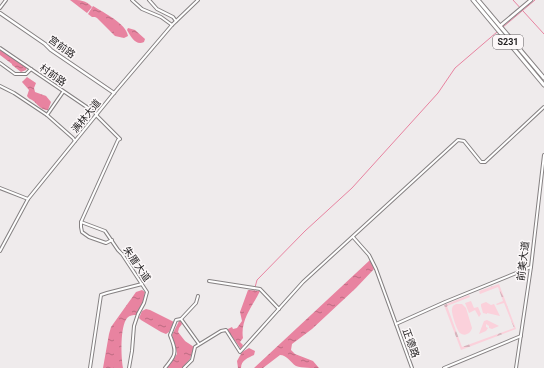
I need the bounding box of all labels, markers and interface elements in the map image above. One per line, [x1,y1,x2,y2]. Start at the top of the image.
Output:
street label: 宫前路 [47,34,77,60]
road number: S231 [493,35,523,49]
street label: 村前路 [38,62,68,88]
street label: 满林大道 [69,97,103,135]
street label: 前美大道 [515,240,531,282]
street label: 朱厝大道 [121,244,153,284]
street label: 正德路 [401,327,421,359]

